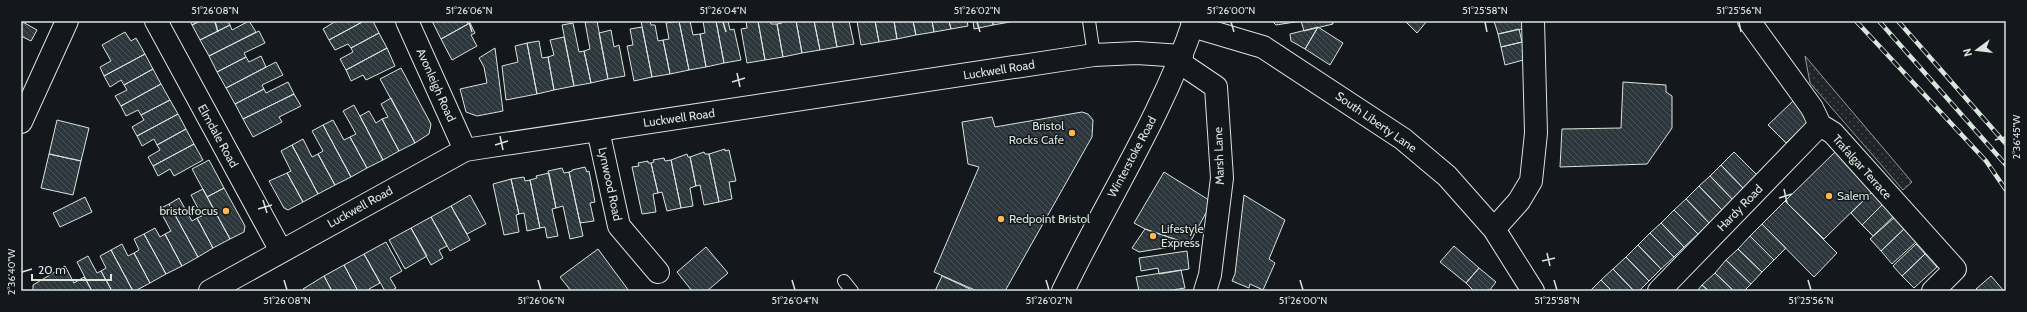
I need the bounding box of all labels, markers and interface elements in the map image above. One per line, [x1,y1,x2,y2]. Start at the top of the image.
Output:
text: 51°26'08"N [191,4,239,17]
text: 51°26'06"N [445,4,493,17]
text: 51°26'04"N [699,4,747,17]
text: 51°26'02"N [954,4,1000,17]
text: 51°26'00"N [1207,4,1255,17]
text: 51°25'58"N [1462,4,1508,17]
text: 51°25'56"N [1716,4,1762,17]
north arrow [1957,30,1997,70]
street label: Avonleigh Road [414,46,459,124]
text: N [1960,47,1975,58]
street label: Luckwell Road [962,56,1036,83]
street label: South Liberty Lane [1333,88,1420,155]
street label: Elmdale Road [195,101,242,170]
street label: Luckwell Road [642,105,716,130]
street label: Winterstoke Road [1104,114,1159,200]
text: 2°36'45"W [2010,114,2023,159]
place label: Bristol Rocks Cafe [1009,118,1064,147]
street label: Marsh Lane [1210,127,1227,185]
marker: Bristol Rocks Cafe [1067,128,1077,138]
street label: Trafalgar Terrace [1829,131,1895,202]
street label: Lynwood Road [595,146,626,222]
street label: Hardy Road [1714,181,1766,234]
street label: Luckwell Road [325,182,395,231]
place label: Salem [1837,188,1869,203]
marker: Salem [1824,191,1834,201]
place label: bristolfocus [159,203,218,218]
marker: bristolfocus [221,206,231,216]
place label: Redpoint Bristol [1009,211,1090,226]
marker: Redpoint Bristol [996,214,1006,224]
place label: Lifestyle Express [1161,221,1204,250]
marker: Lifestyle Express [1148,231,1158,241]
text: 2°36'40"W [5,248,18,295]
scale bar [32,256,111,282]
text: 20 m [38,262,66,277]
text: 51°26'08"N [263,294,311,307]
text: 51°26'06"N [517,294,565,307]
text: 51°26'04"N [771,294,819,307]
text: 51°26'02"N [1026,294,1072,307]
text: 51°26'00"N [1279,294,1327,307]
text: 51°25'58"N [1534,294,1580,307]
text: 51°25'56"N [1788,294,1834,307]

